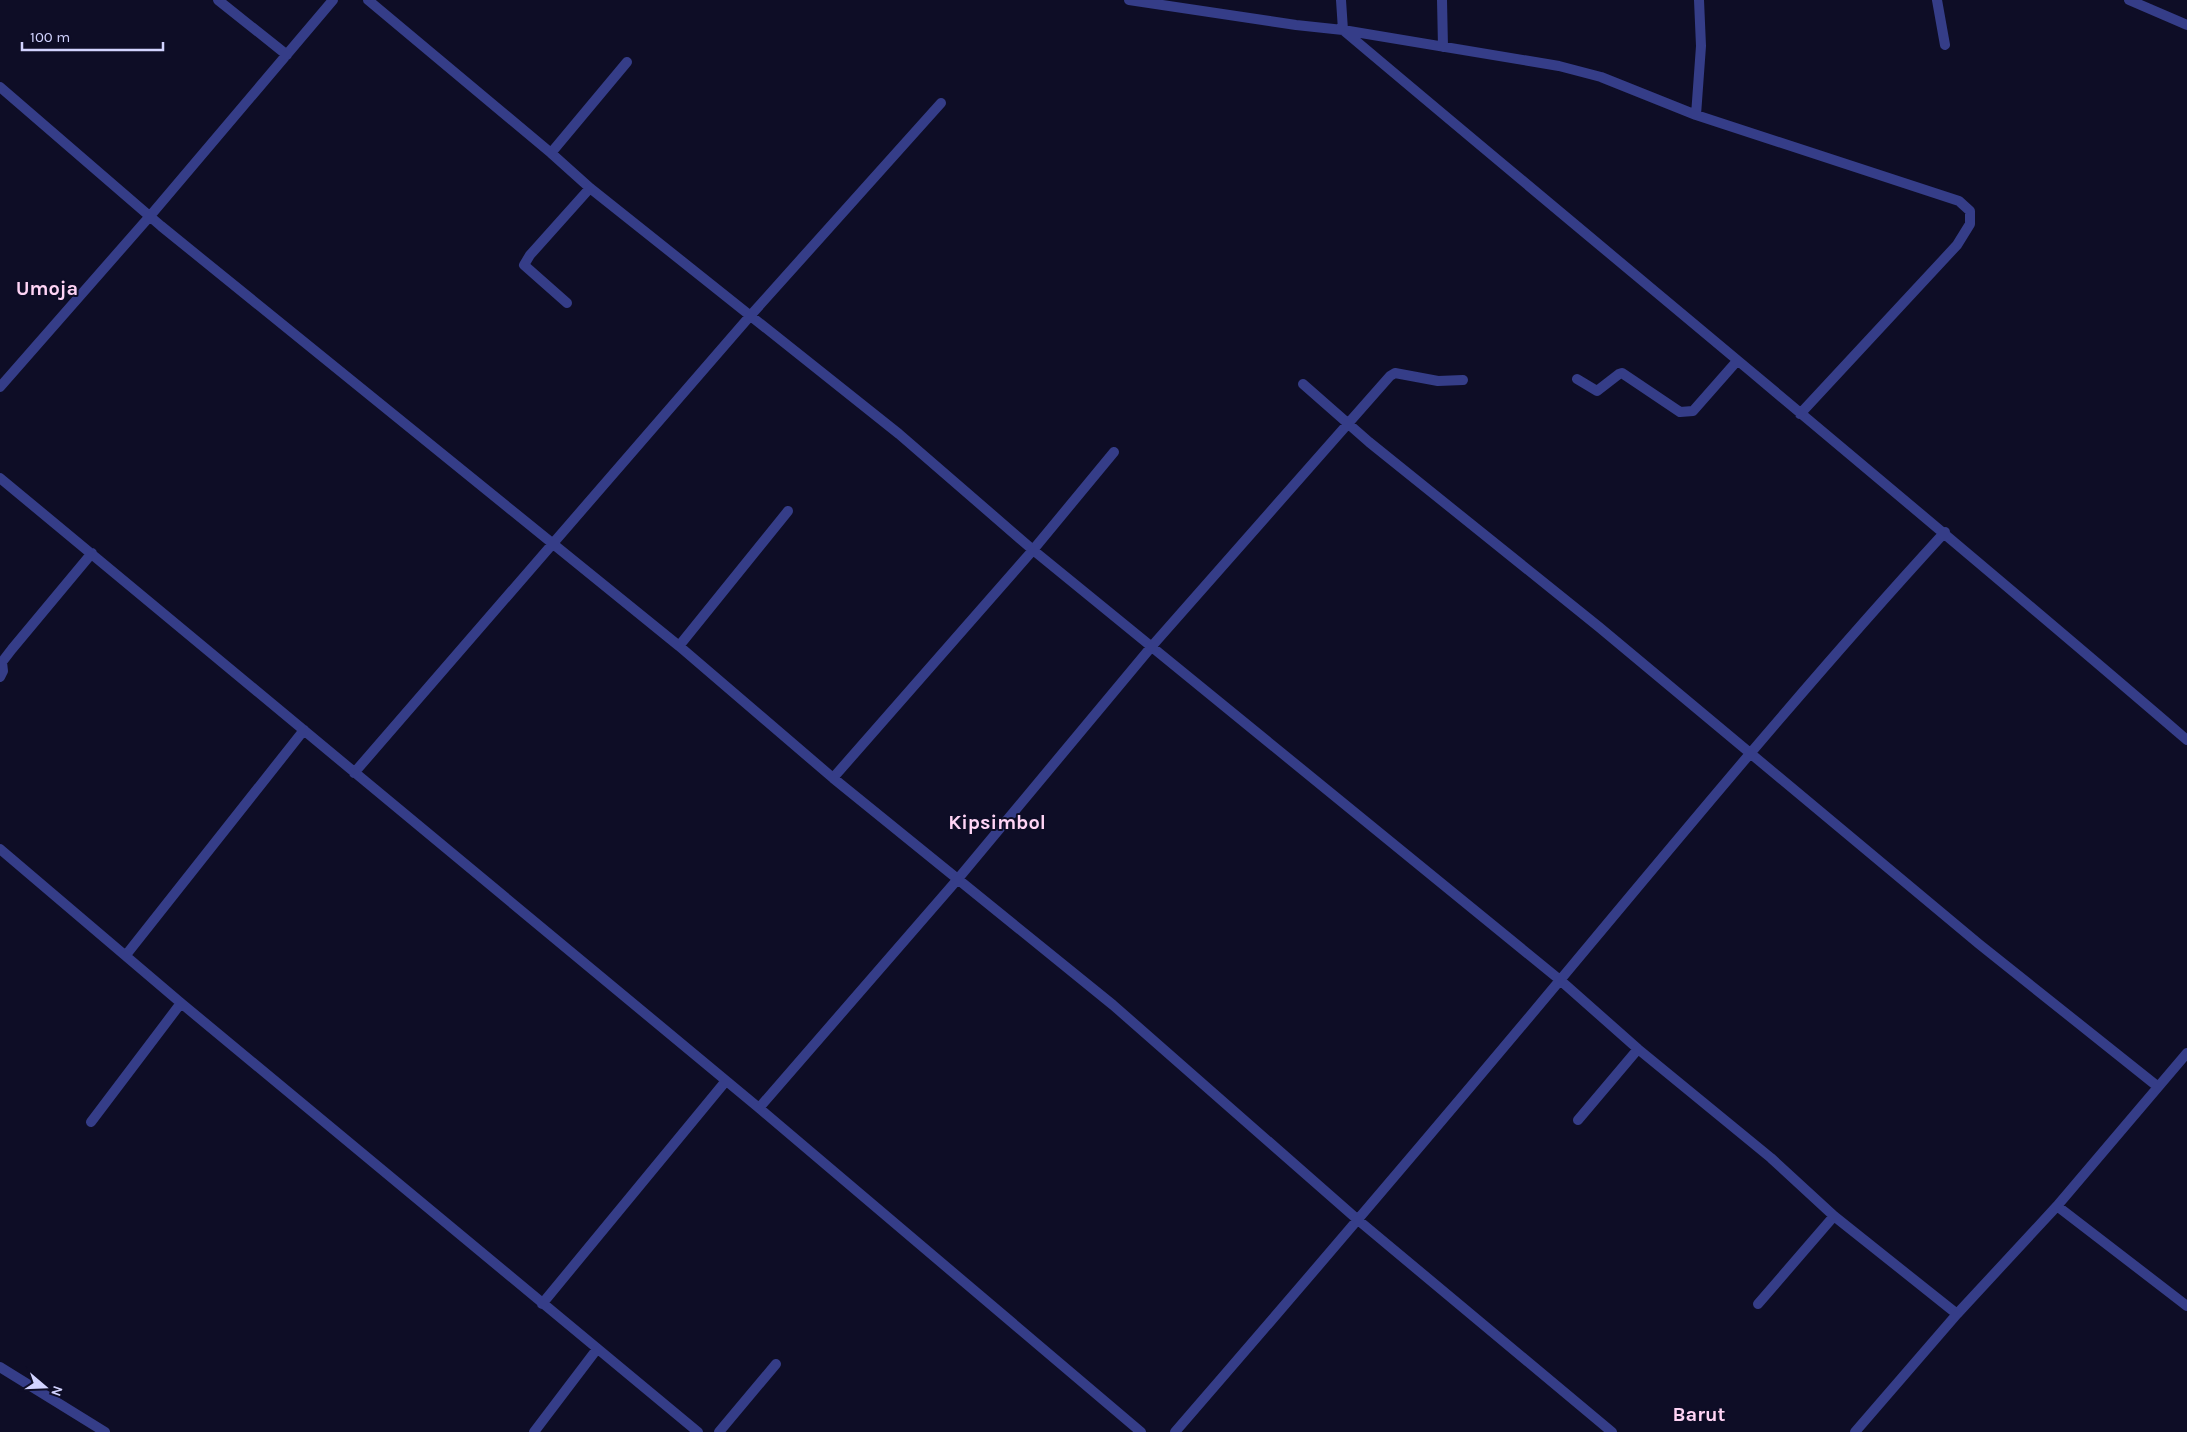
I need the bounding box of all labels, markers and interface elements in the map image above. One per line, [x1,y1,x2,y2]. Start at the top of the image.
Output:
scale bar [22,20,164,52]
text: 100 m [30,28,70,46]
district label: Umoja [16,277,78,300]
district label: Kipsimbol [948,811,1046,834]
north arrow [20,1362,70,1412]
text: N [47,1384,66,1399]
district label: Barut [1673,1403,1726,1426]

